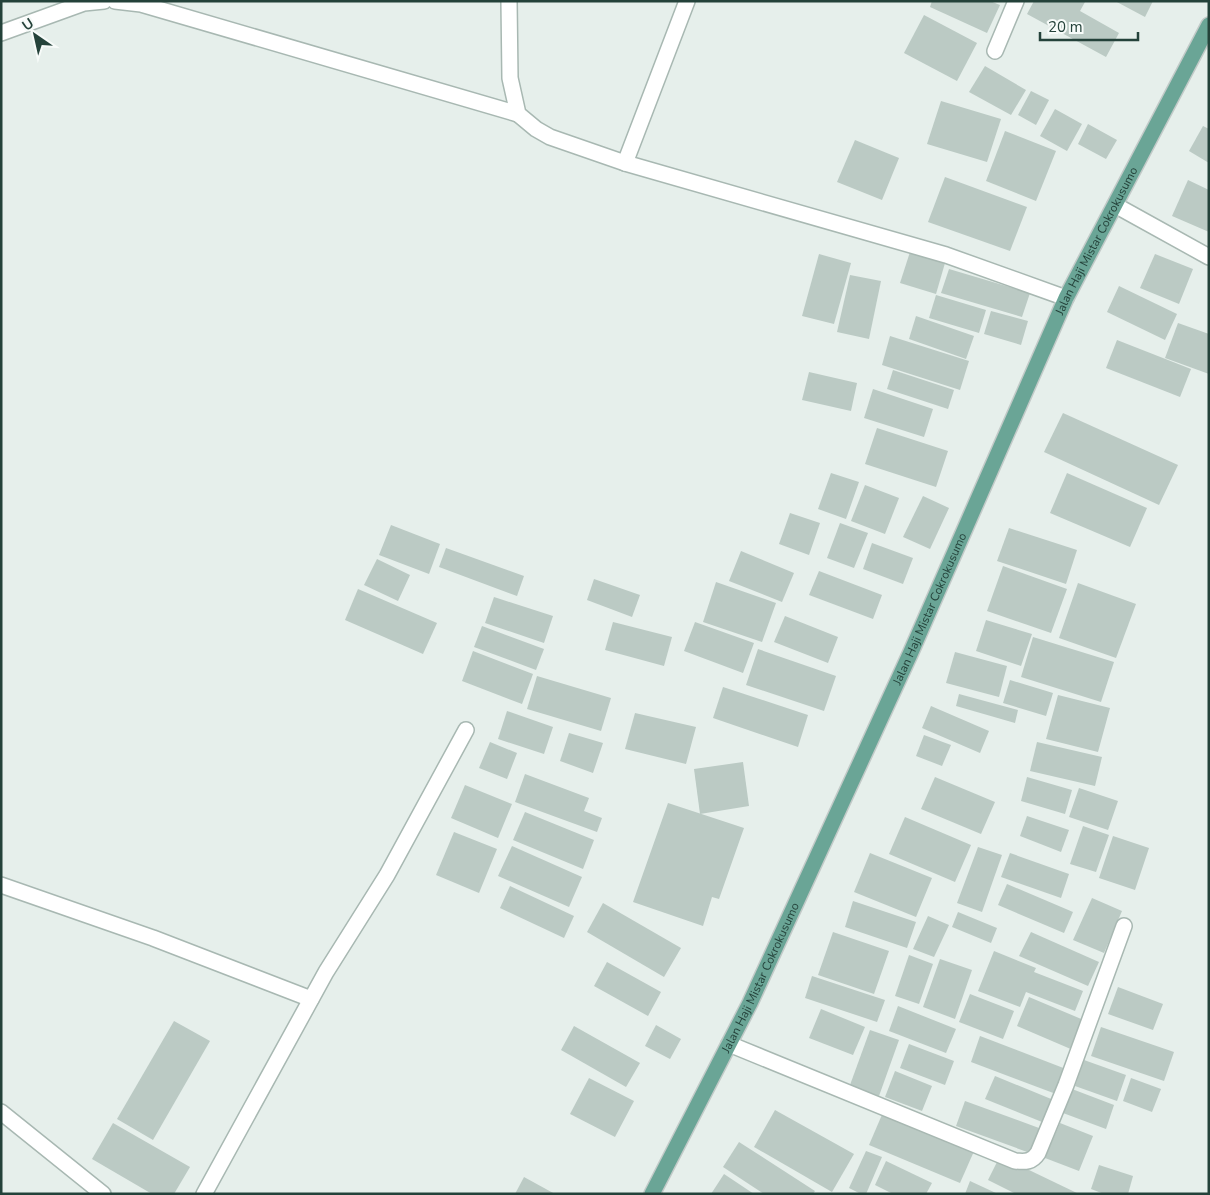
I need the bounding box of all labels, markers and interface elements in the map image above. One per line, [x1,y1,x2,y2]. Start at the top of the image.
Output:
north arrow [10,10,60,60]
scale bar [1040,10,1138,42]
text: U [18,14,38,35]
text: 20 m [1048,17,1083,37]
street label: Jalan Haji Mistar Cokrokusumo [1051,164,1141,318]
street label: Jalan Haji Mistar Cokrokusumo [889,530,970,688]
street label: Jalan Haji Mistar Cokrokusumo [717,900,803,1056]

